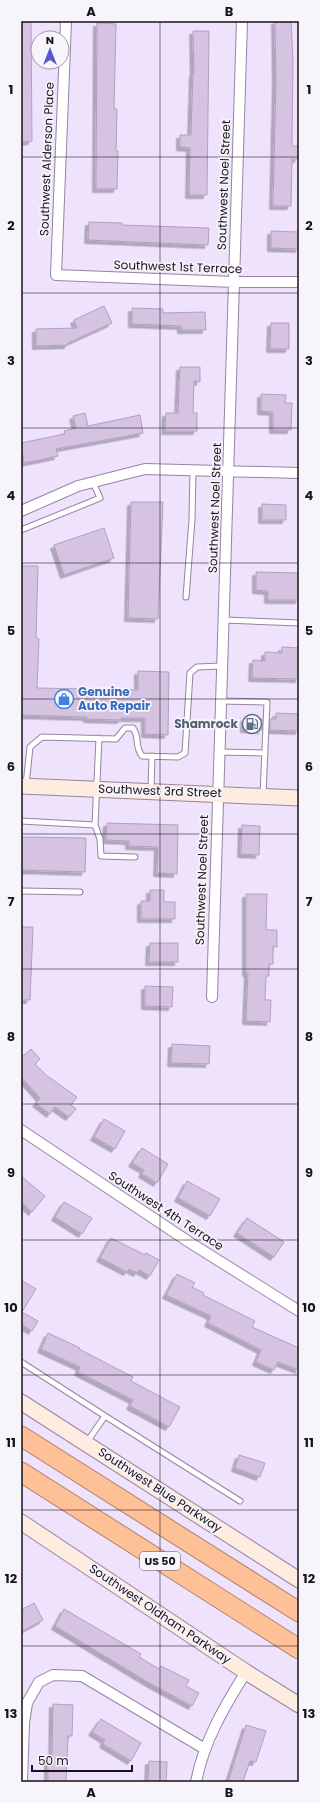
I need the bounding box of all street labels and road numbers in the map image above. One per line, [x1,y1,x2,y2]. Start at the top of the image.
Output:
street label: Southwest Alderson Place [35,82,58,236]
street label: Southwest Noel Street [213,120,234,250]
street label: Southwest 1st Terrace [113,256,243,277]
street label: Southwest Noel Street [204,443,225,573]
street label: Southwest 3rd Street [98,780,222,801]
street label: Southwest Noel Street [191,815,212,945]
street label: Southwest 4th Terrace [105,1167,227,1254]
street label: Southwest Blue Parkway [95,1443,226,1536]
road number: US 50 [140,1552,180,1570]
street label: Southwest Oldham Parkway [86,1560,235,1668]

